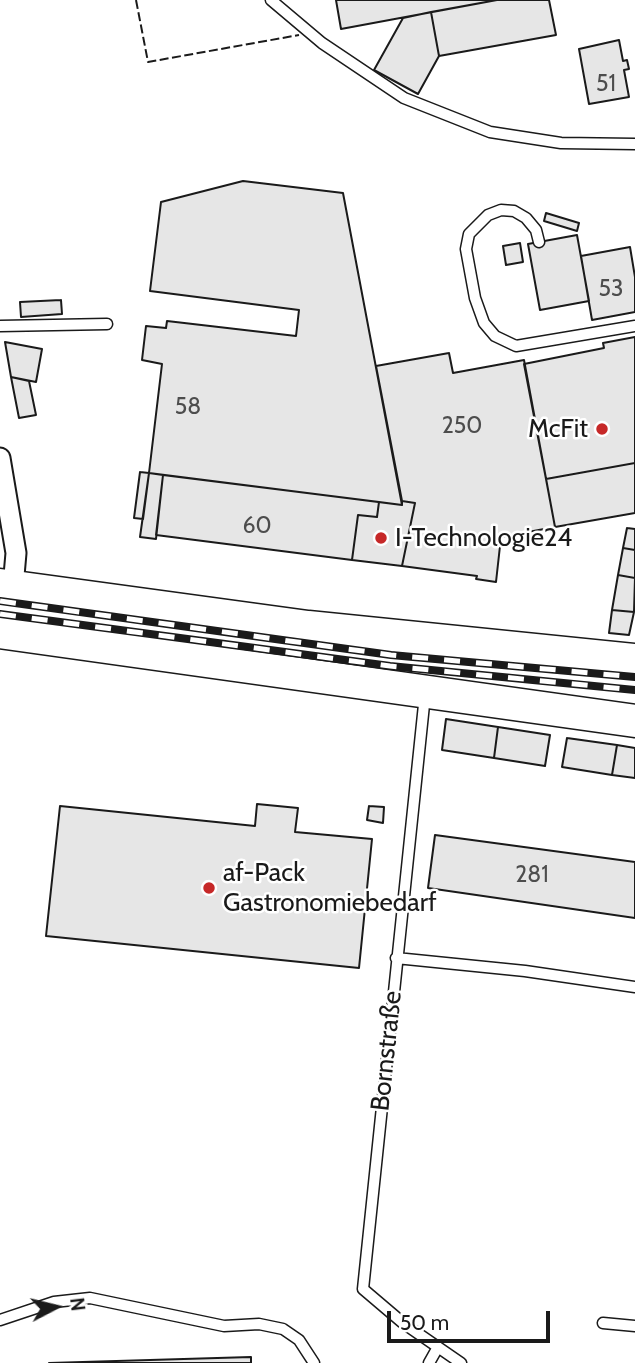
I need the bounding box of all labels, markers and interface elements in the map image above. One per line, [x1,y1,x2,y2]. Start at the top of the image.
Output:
house number: 51 [596,70,616,98]
house number: 53 [599,275,623,303]
house number: 58 [175,393,201,421]
house number: 250 [442,412,482,440]
place label: McFit [528,413,588,445]
marker: McFit [594,421,610,437]
house number: 60 [242,512,272,540]
place label: I-Technologie24 [395,522,572,554]
marker: I-Technologie24 [373,530,389,546]
place label: af-Pack Gastronomiebedarf [223,857,437,918]
house number: 281 [515,861,549,889]
marker: af-Pack Gastronomiebedarf [201,880,217,896]
street label: Bornstraße [365,989,409,1113]
north arrow [21,1272,91,1342]
text: N [65,1296,90,1312]
scale bar [390,1296,553,1340]
text: 50 m [400,1310,449,1335]

